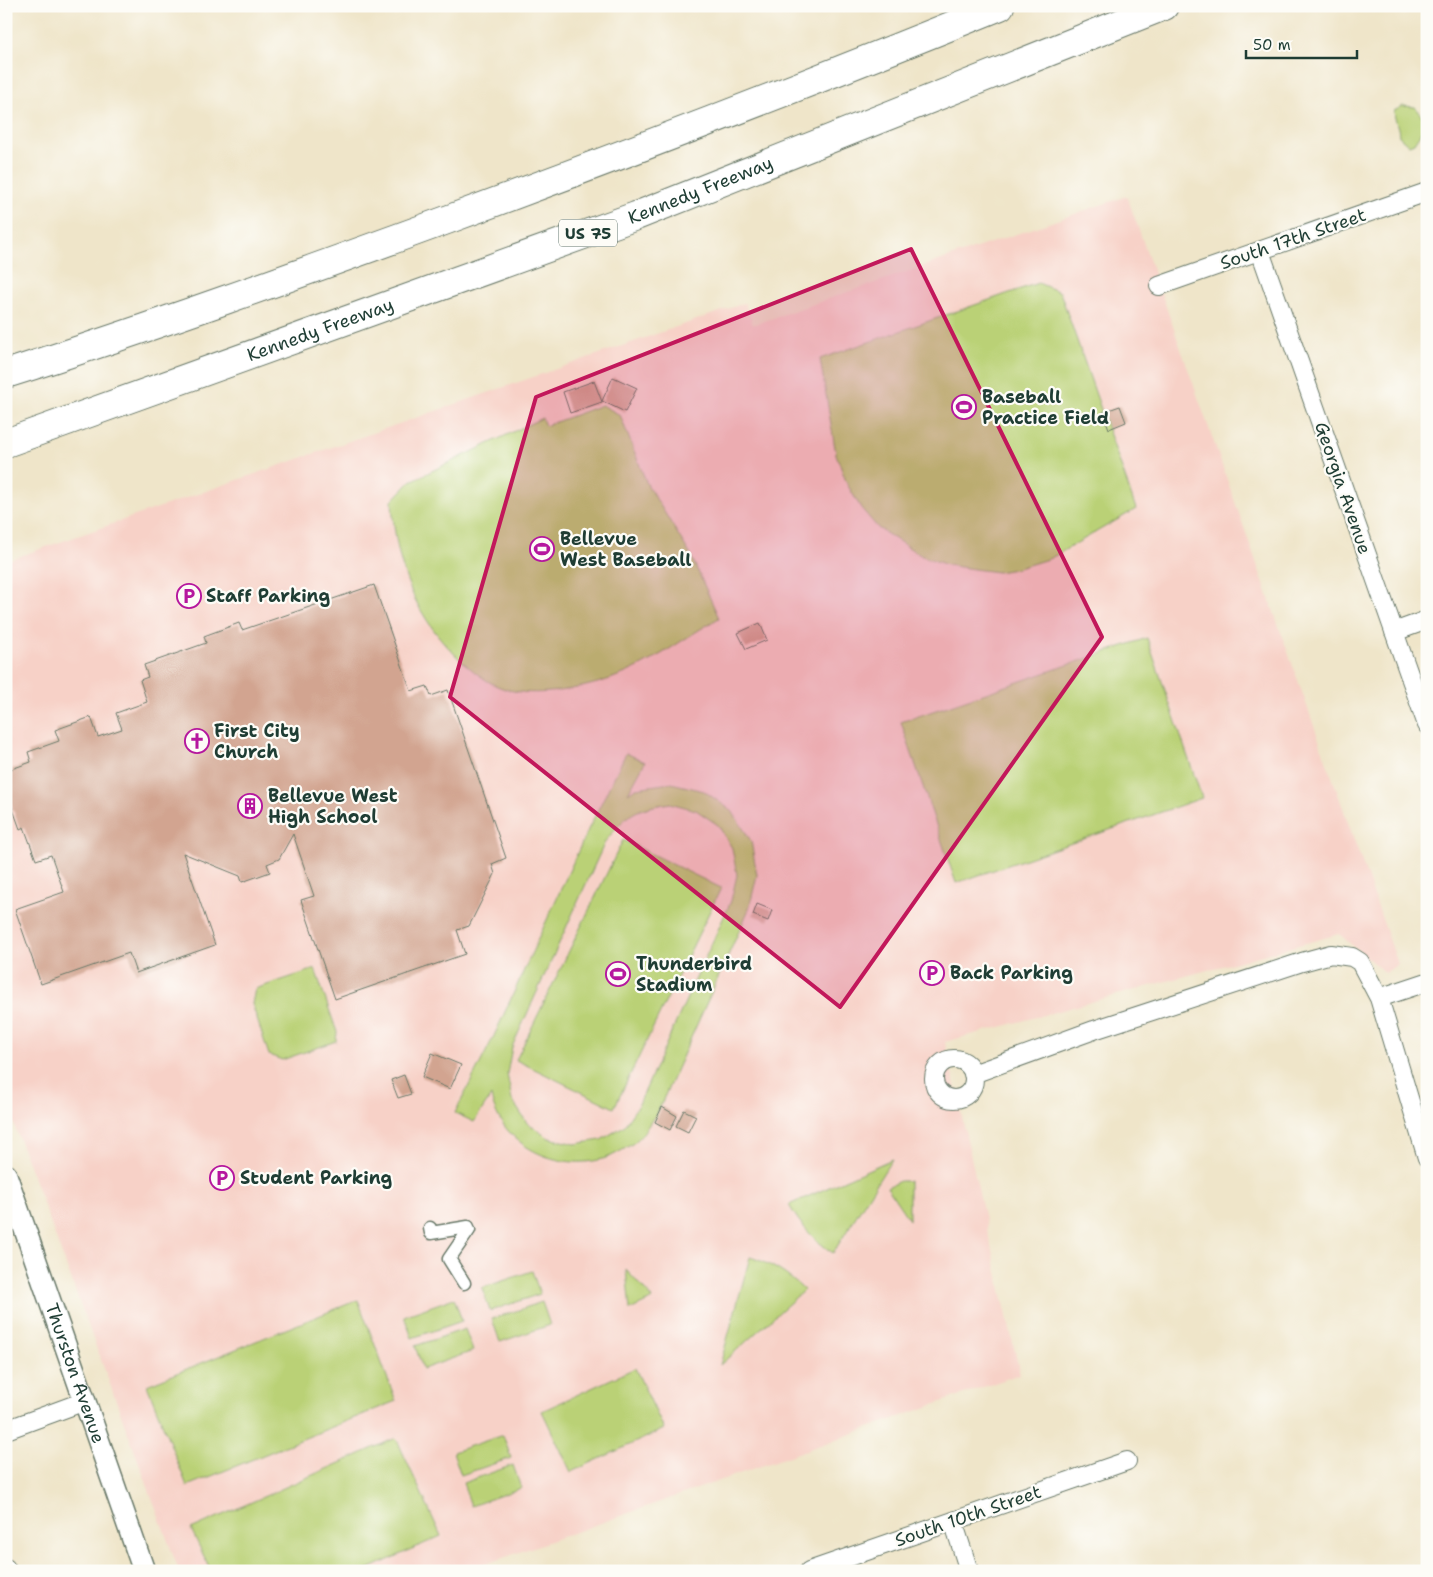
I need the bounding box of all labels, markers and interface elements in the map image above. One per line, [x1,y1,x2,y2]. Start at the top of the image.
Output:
scale bar [1246,28,1357,60]
text: 50 m [1253,35,1291,55]
street label: Kennedy Freeway [625,151,776,230]
street label: South 17th Street [1217,203,1369,275]
road number: US 75 [559,220,617,247]
street label: Kennedy Freeway [244,292,397,367]
place label: Baseball Practice Field [982,385,1109,430]
sports icon: Baseball Practice Field [951,394,977,420]
street label: Georgia Avenue [1309,419,1377,557]
place label: Bellevue West Baseball [560,527,692,572]
sports icon: Bellevue West Baseball [529,536,555,562]
parking icon: Staff Parking [176,583,202,609]
place label: Staff Parking [206,584,330,608]
place label: First City Church [214,719,300,764]
church icon: First City Church [184,728,210,754]
place label: Bellevue West High School [268,784,398,829]
building icon: Bellevue West High School [237,793,263,819]
place label: Thunderbird Stadium [636,952,752,997]
parking icon: Back Parking [919,960,945,986]
sports icon: Thunderbird Stadium [605,961,631,987]
place label: Back Parking [950,961,1073,985]
parking icon: Student Parking [209,1165,235,1191]
place label: Student Parking [240,1166,393,1190]
street label: Thurston Avenue [40,1300,111,1447]
street label: South 10th Street [892,1480,1045,1552]

